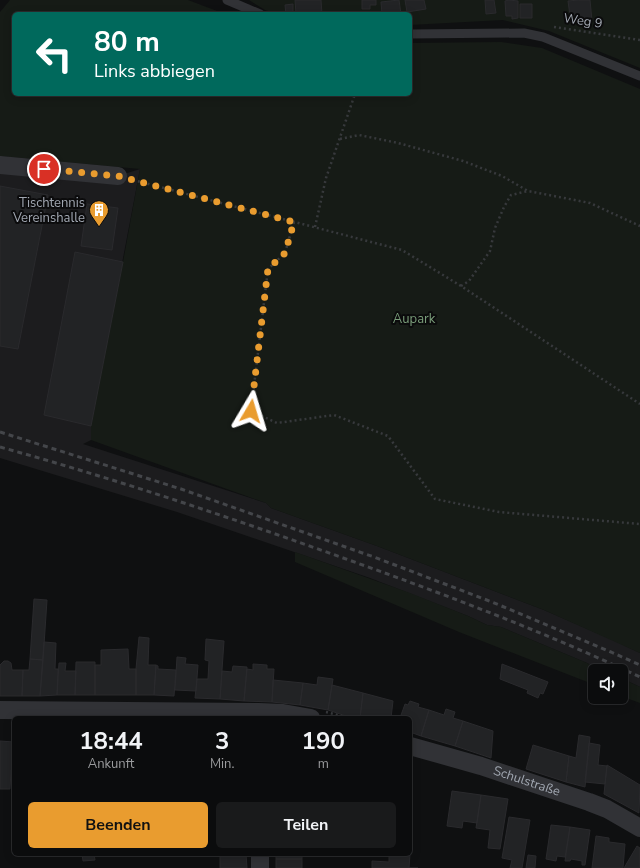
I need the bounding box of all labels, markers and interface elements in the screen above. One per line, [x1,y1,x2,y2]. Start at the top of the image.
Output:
street label: Weg 9 [562,9,604,33]
text: 80 m [94,23,160,61]
icon: left [28,28,80,80]
text: Links abbiegen [94,59,215,83]
pin [27,152,61,186]
icon: arrive [33,158,55,180]
place label: Tischtennis Vereinshalle [12,194,85,227]
building icon: Tischtennis Vereinshalle [88,199,110,227]
park label: Aupark [393,310,436,328]
position arrow [230,390,272,432]
map controls [588,664,628,704]
button: sound [588,664,628,704]
text: 18:44 [79,725,143,757]
text: 3 [215,725,229,757]
text: 190 [302,725,345,757]
text: Ankunft [88,755,134,773]
text: Min. [210,755,234,773]
text: m [318,755,329,773]
street label: Schulstraße [491,762,563,801]
button: Beenden [28,802,208,848]
button: Teilen [216,802,396,848]

